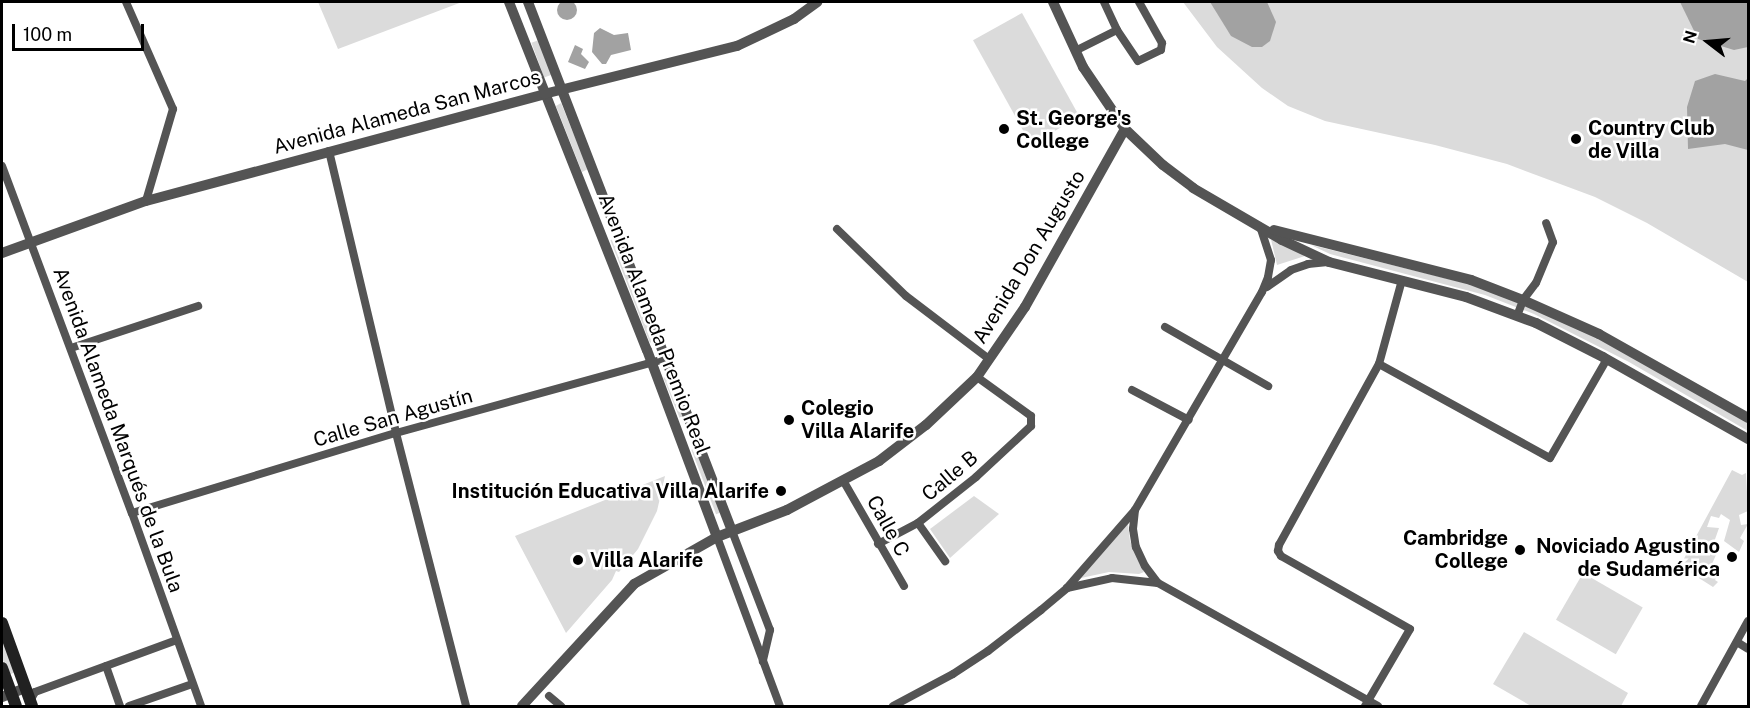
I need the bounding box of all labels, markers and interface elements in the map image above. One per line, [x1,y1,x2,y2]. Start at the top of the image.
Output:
scale bar [15,12,147,50]
north arrow [1678,12,1738,72]
text: 100 m [23,24,72,45]
text: N [1679,28,1701,46]
street label: Avenida Alameda San Marcos [271,65,543,159]
place label: St. George's College [1016,106,1131,153]
place label: Country Club de Villa [1588,116,1715,163]
marker: St. George's College [997,122,1011,136]
marker: Country Club de Villa [1569,132,1583,146]
street label: Avenida Don Augusto [968,166,1090,348]
street label: Avenida Alameda Premio Real [593,190,715,458]
street label: Avenida Alameda Marqués de la Bula [48,264,188,596]
street label: Calle San Agustín [310,384,476,452]
place label: Colegio Villa Alarife [801,396,914,443]
marker: Colegio Villa Alarife [782,413,796,427]
street label: Calle B [917,446,983,506]
place label: Institución Educativa Villa Alarife [451,479,769,503]
marker: Institución Educativa Villa Alarife [774,484,788,498]
street label: Calle C [862,491,914,561]
place label: Cambridge College [1403,526,1508,573]
place label: Noviciado Agustino de Sudamérica [1536,534,1720,581]
marker: Cambridge College [1513,543,1527,557]
place label: Villa Alarife [590,548,703,572]
marker: Noviciado Agustino de Sudamérica [1725,550,1739,564]
marker: Villa Alarife [571,553,585,567]

